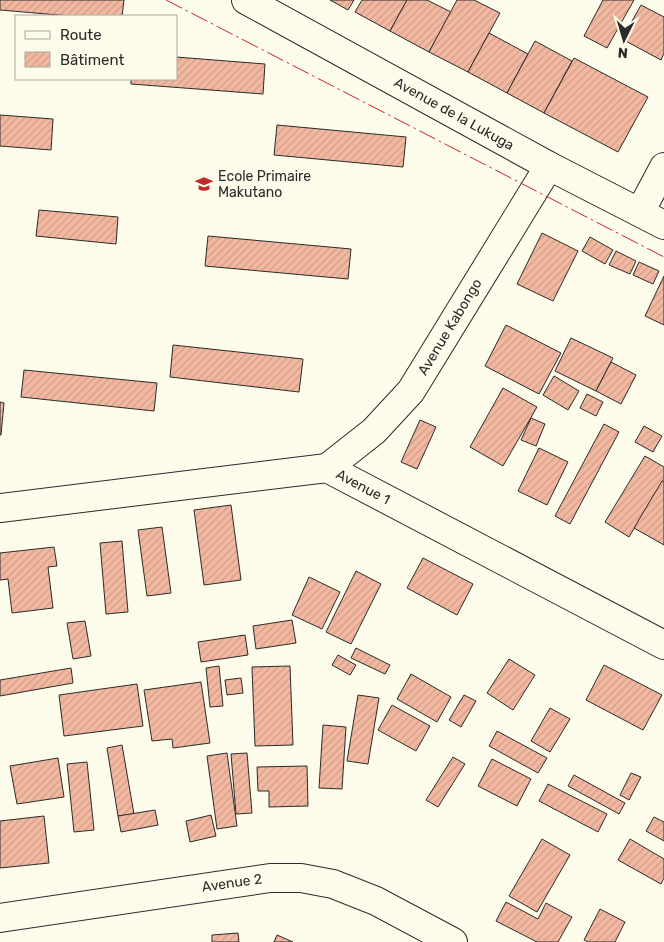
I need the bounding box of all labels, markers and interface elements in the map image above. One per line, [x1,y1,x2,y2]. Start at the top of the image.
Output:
legend [15,15,178,80]
north arrow [599,15,649,65]
text: Route [60,26,102,44]
text: N [617,44,629,61]
text: Bâtiment [60,51,124,69]
street label: Avenue de la Lukuga [391,74,517,154]
place label: Ecole Primaire Makutano [218,168,311,201]
school or university icon: Ecole Primaire Makutano [194,174,214,194]
street label: Avenue Kabongo [414,276,486,378]
street label: Avenue 1 [333,466,393,508]
street label: Avenue 2 [201,870,263,896]

